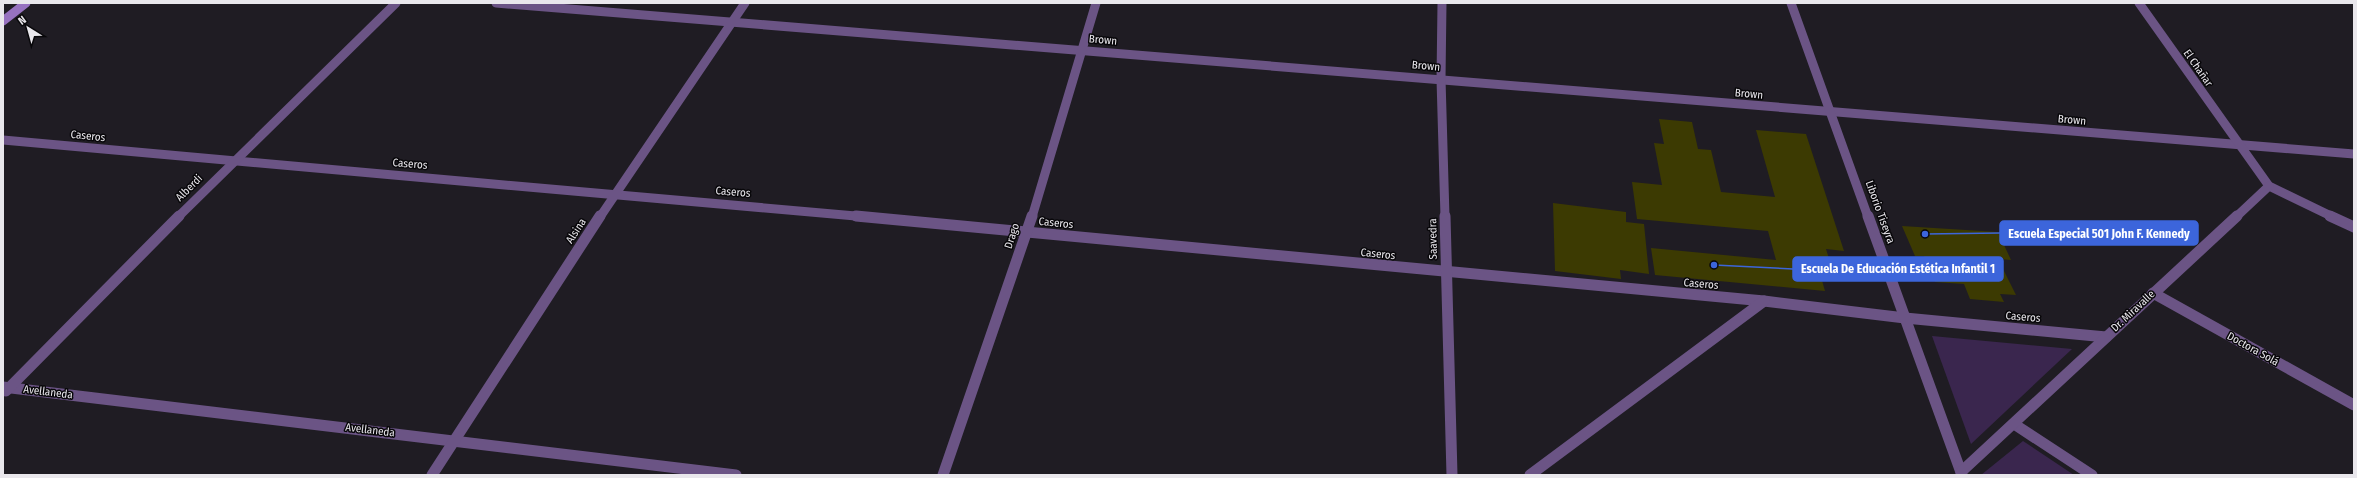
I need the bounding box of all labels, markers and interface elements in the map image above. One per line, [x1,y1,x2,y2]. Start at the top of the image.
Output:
north arrow [8,8,48,48]
text: N [16,13,29,28]
street label: Brown [1088,32,1118,48]
street label: El Chañar [2181,47,2216,89]
street label: Brown [1411,58,1441,74]
street label: Brown [1734,86,1764,102]
street label: Brown [2057,112,2087,128]
street label: Caseros [70,128,106,144]
street label: Caseros [392,156,428,172]
street label: Alberdi [173,172,205,204]
street label: Liborio Tiseyra [1863,179,1897,245]
street label: Caseros [715,184,751,200]
street label: Caseros [1038,215,1074,231]
street label: Alsina [563,216,589,246]
street label: Saavedra [1426,218,1440,260]
street label: Drago [1002,221,1022,250]
callout: Escuela Especial 501 John F. Kennedy [2000,221,2198,245]
text: Escuela Especial 501 John F. Kennedy [2008,227,2190,241]
street label: Caseros [1360,246,1396,262]
callout: Escuela De Educación Estética Infantil 1 [1793,257,2003,281]
text: Escuela De Educación Estética Infantil 1 [1801,262,1995,276]
street label: Caseros [1683,276,1719,292]
street label: Dr. Miravalle [2109,288,2157,334]
street label: Caseros [2005,309,2041,325]
street label: Doctora Solá [2225,329,2281,369]
street label: Avellaneda [23,383,73,401]
street label: Avellaneda [345,421,395,439]

